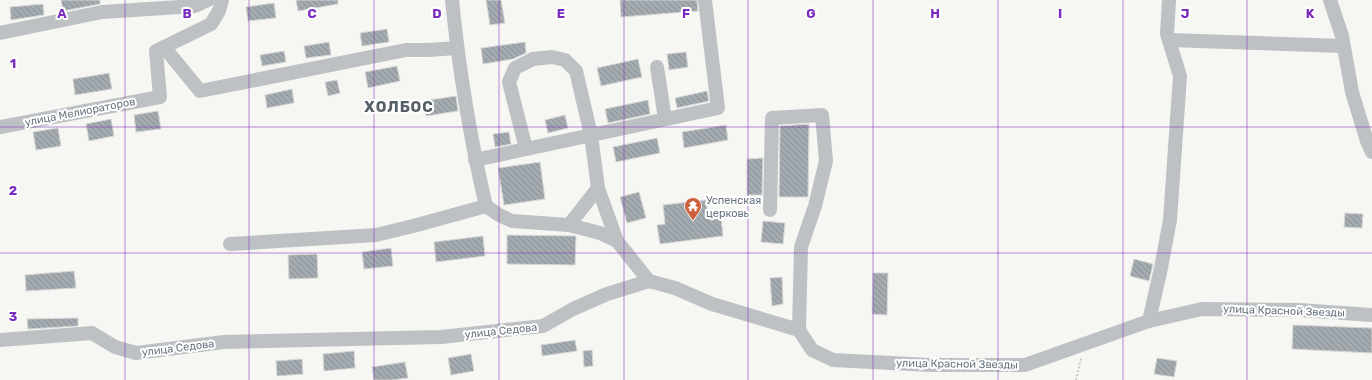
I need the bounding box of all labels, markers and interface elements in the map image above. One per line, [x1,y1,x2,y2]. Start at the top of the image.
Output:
text: A [57,6,67,21]
text: B [182,6,192,21]
text: C [307,6,317,21]
text: D [432,6,442,21]
text: E [557,6,565,21]
text: F [682,6,690,21]
text: G [806,6,816,21]
text: H [930,6,940,21]
text: I [1058,6,1062,21]
text: J [1181,6,1189,21]
text: K [1306,6,1315,21]
text: 1 [10,56,16,71]
street label: улица Мелиораторов [24,95,136,129]
district label: ХОЛБОС [364,98,434,116]
text: 2 [9,183,17,198]
place label: Успенская церковь [706,194,761,220]
temple icon: Успенская церковь [683,196,703,221]
street label: улица Красной Звезды [1223,302,1345,320]
text: 3 [9,309,18,324]
street label: улица Седова [464,321,538,341]
street label: улица Седова [141,337,215,359]
street label: улица Красной Звезды [896,356,1018,372]

